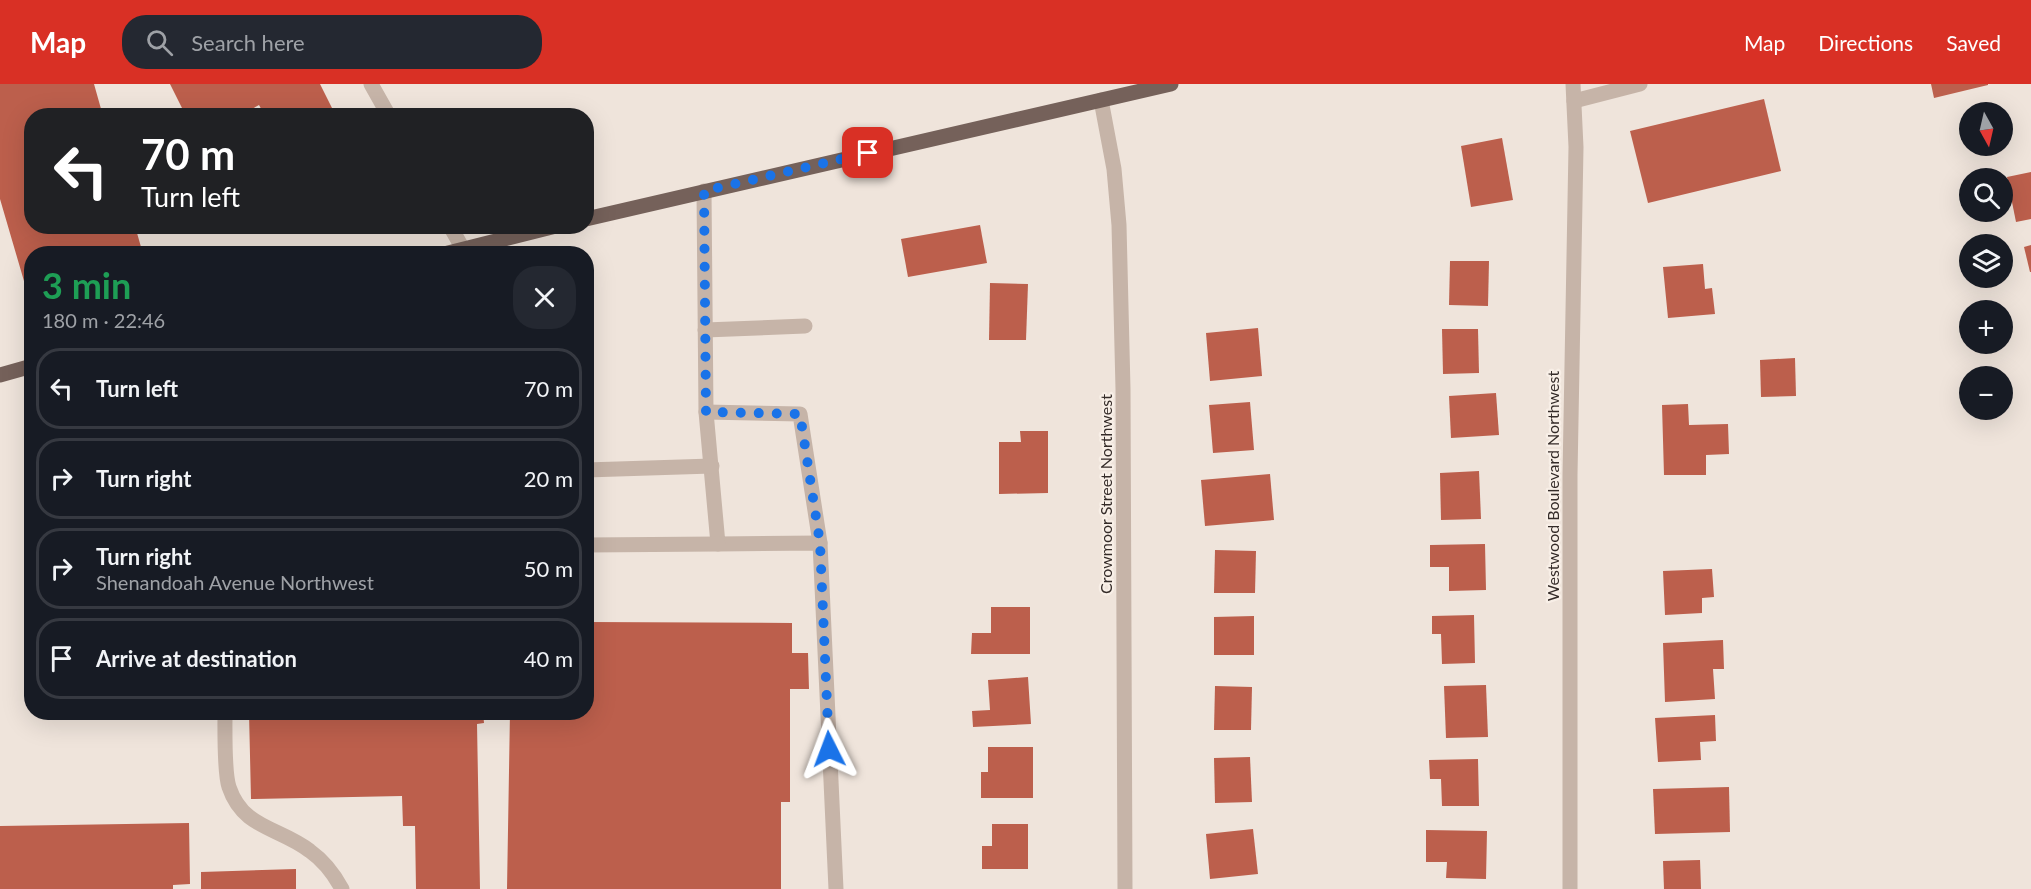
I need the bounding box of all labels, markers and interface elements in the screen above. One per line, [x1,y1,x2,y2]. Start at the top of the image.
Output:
search box [122,15,542,69]
text: Map [30,25,86,59]
icon: search [143,26,176,59]
text: Search here [191,29,305,56]
text: Map [1744,30,1785,55]
text: Directions [1818,30,1913,55]
text: Saved [1946,30,2001,55]
north arrow [1959,102,2013,156]
map controls [1959,102,2013,420]
pin [842,127,893,178]
text: 70 m [141,129,235,179]
icon: left [42,132,120,210]
icon: arrive [851,136,884,169]
button: search [1959,168,2013,222]
text: Turn left [141,180,240,213]
button: layers [1959,234,2013,288]
text: 3 min [42,263,131,307]
button: close [513,266,576,329]
button: + [1959,300,2013,354]
text: 180 m · 22:46 [42,308,165,332]
button: − [1959,366,2013,420]
street label: Westwood Boulevard Northwest [1543,371,1562,601]
icon: left [45,372,78,405]
text: Turn left [96,375,178,402]
text: 70 m [524,375,573,402]
street label: Crowmoor Street Northwest [1096,394,1115,594]
icon: right [45,462,78,495]
text: Turn right [96,465,191,492]
text: 20 m [524,465,573,492]
text: Turn right [96,543,191,570]
icon: right [45,552,78,585]
text: 50 m [524,555,573,582]
text: Shenandoah Avenue Northwest [96,570,374,594]
icon: arrive [45,642,78,675]
text: Arrive at destination [96,645,297,672]
text: 40 m [524,645,573,672]
position arrow [797,717,861,781]

